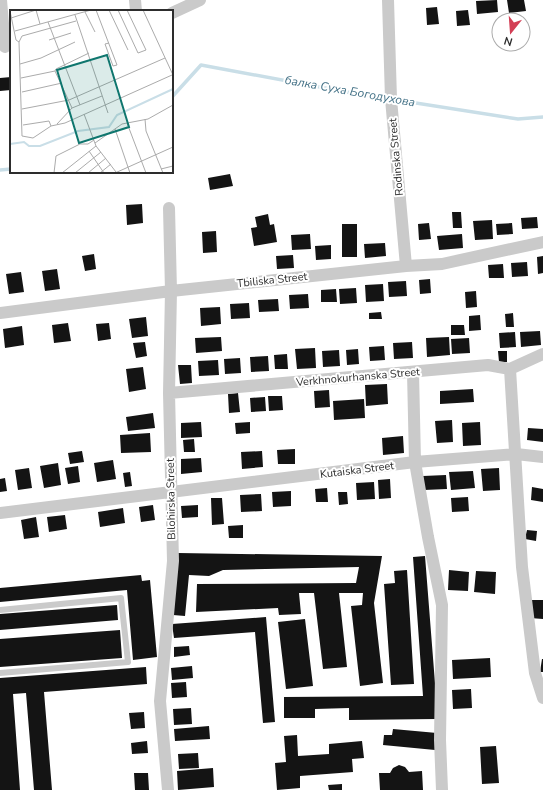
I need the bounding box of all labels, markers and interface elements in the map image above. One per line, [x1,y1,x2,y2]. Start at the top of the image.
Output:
inset map [10,10,173,173]
north arrow [491,12,531,52]
text: N [502,33,514,49]
water label: балка Суха Богодухова [284,72,416,110]
street label: Rodinska Street [385,117,407,196]
street label: Tbiliska Street [236,269,308,291]
street label: Verkhnokurhanska Street [294,364,421,390]
street label: Bilohirska Street [163,458,179,540]
street label: Kutaiska Street [319,458,395,482]

